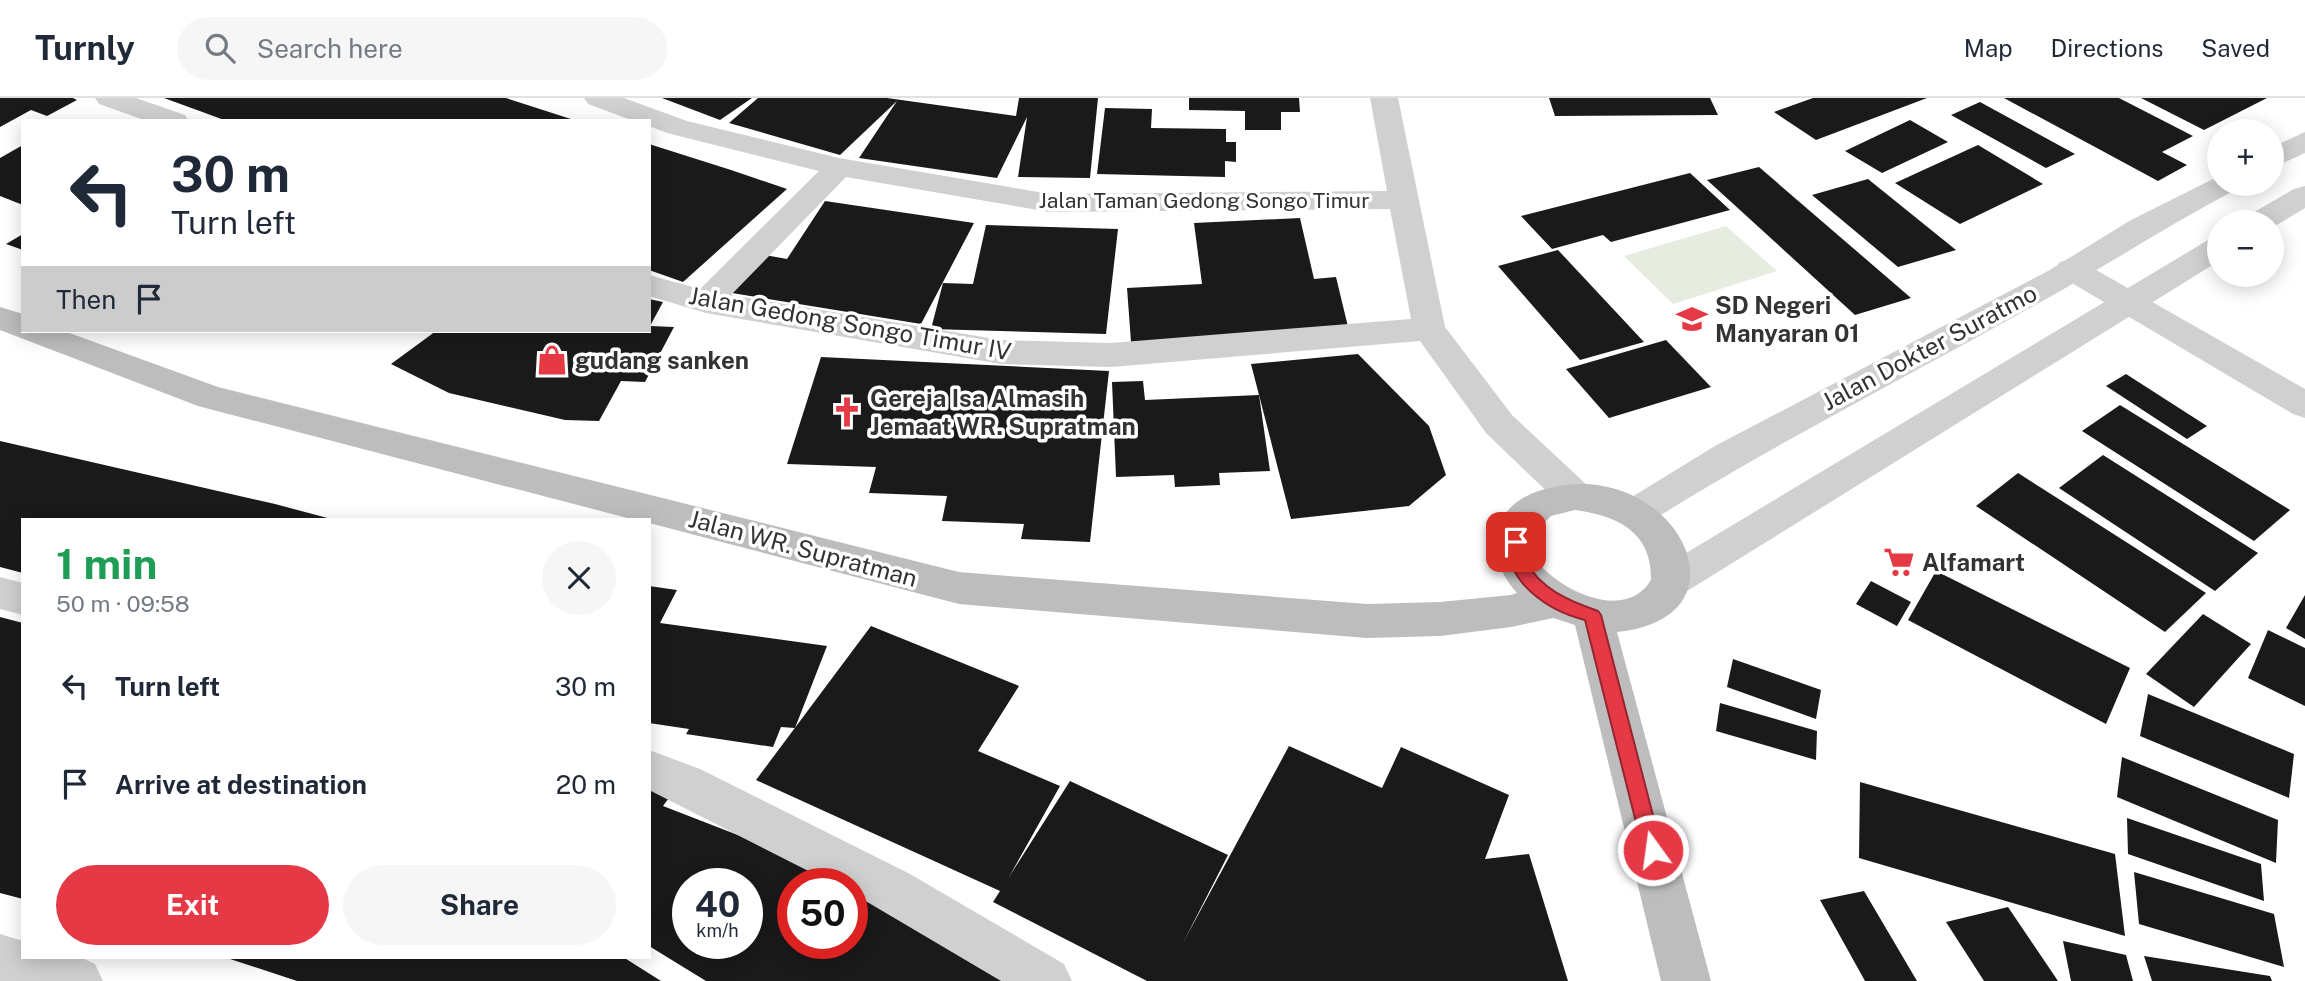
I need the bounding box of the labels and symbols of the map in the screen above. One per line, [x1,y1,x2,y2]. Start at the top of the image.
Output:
street label: Jalan Taman Gedong Songo Timur [1039,188,1369,213]
street label: Jalan Dokter Suratmo [1817,278,2041,416]
street label: Jalan Gedong Songo Timur IV [687,281,1013,365]
place label: SD Negeri Manyaran 01 [1715,291,1860,347]
school or university icon: SD Negeri Manyaran 01 [1675,302,1709,336]
shop icon: gudang sanken [535,343,569,377]
place label: gudang sanken [575,346,749,374]
place label: Gereja Isa Almasih Jemaat WR. Supratman [870,384,1136,440]
church icon: Gereja Isa Almasih Jemaat WR. Supratman [830,395,864,429]
street label: Jalan WR. Supratman [686,504,920,592]
pin [1486,512,1546,572]
supermarket icon: Alfamart [1882,545,1916,579]
place label: Alfamart [1922,548,2025,576]
position arrow [1616,813,1690,887]
speed limit sign: 50 [777,868,868,959]

